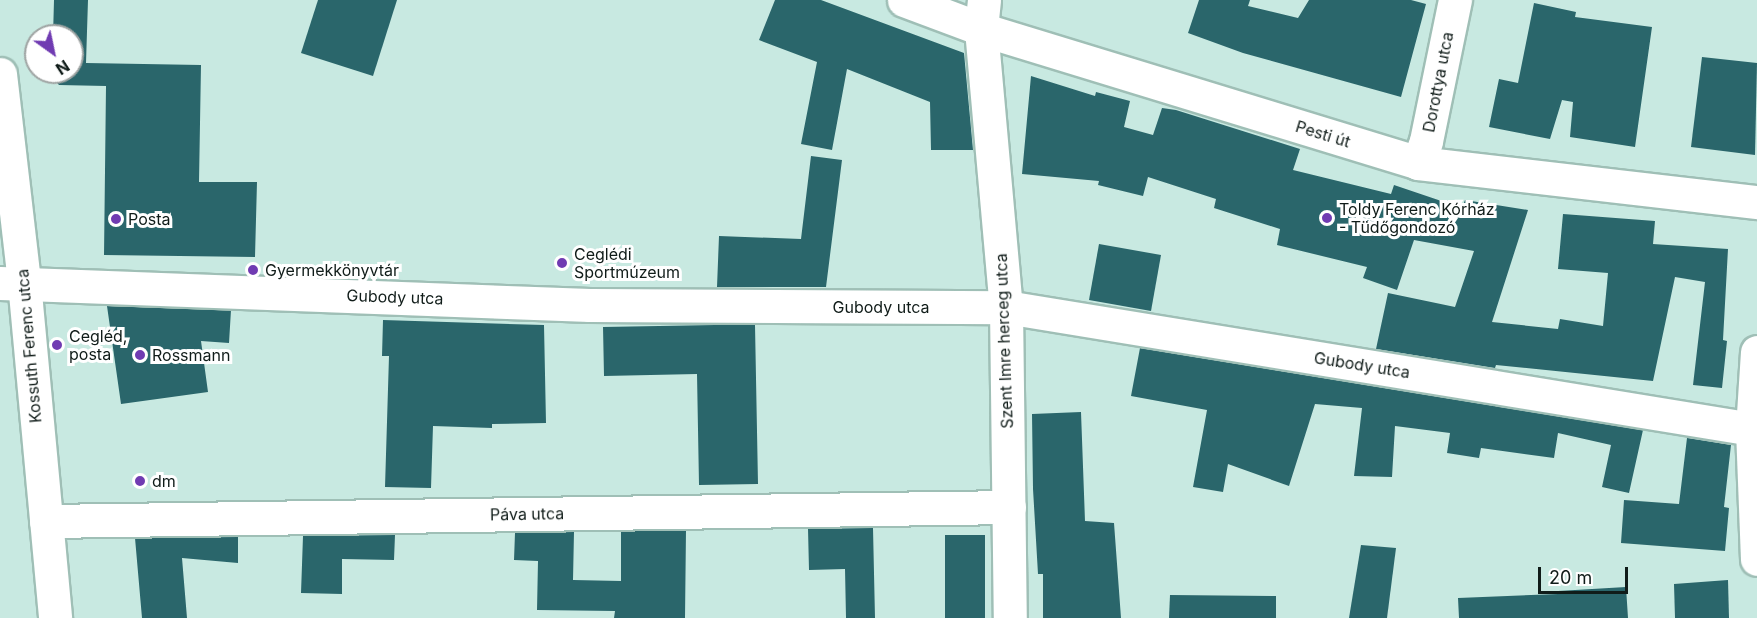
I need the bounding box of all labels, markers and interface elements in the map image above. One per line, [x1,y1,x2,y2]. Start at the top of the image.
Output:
north arrow [24,24,84,84]
street label: Dorottya utca [1419,30,1457,134]
text: N [52,56,73,79]
street label: Pesti út [1293,117,1353,151]
place label: Toldy Ferenc Kórház - Tüdőgondozó [1339,199,1494,237]
place label: Posta [128,209,170,229]
marker: Toldy Ferenc Kórház - Tüdőgondozó [1320,211,1334,225]
marker: Posta [109,212,123,226]
place label: Ceglédi Sportmúzeum [574,244,680,282]
street label: Szent Imre herceg utca [991,253,1017,429]
marker: Ceglédi Sportmúzeum [555,256,569,270]
place label: Gyermekkönyvtár [265,260,399,280]
marker: Gyermekkönyvtár [246,263,260,277]
street label: Kossuth Ferenc utca [13,268,45,424]
street label: Gubody utca [346,286,444,308]
street label: Gubody utca [833,297,929,317]
place label: Cegléd, posta [69,326,127,364]
marker: Cegléd, posta [50,338,64,352]
place label: Rossmann [152,345,230,365]
marker: Rossmann [133,348,147,362]
street label: Gubody utca [1313,348,1411,382]
place label: dm [152,471,176,491]
marker: dm [133,474,147,488]
street label: Páva utca [490,504,564,524]
scale bar [1541,555,1631,593]
text: 20 m [1549,567,1592,588]

